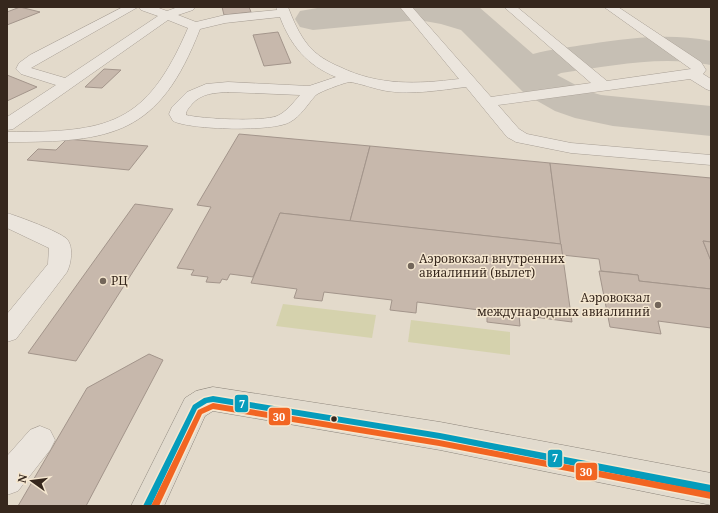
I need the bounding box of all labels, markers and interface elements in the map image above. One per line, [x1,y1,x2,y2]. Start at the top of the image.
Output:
place label: Аэровокзал внутренних авиалиний (вылет) [419,250,565,281]
marker: Аэровокзал внутренних авиалиний (вылет) [406,261,416,271]
place label: РЦ [111,272,128,289]
marker: РЦ [98,276,108,286]
place label: Аэровокзал международных авиалиний [477,289,650,320]
marker: Аэровокзал международных авиалиний [653,300,663,310]
line badge: 7 [234,394,249,413]
text: 7 [239,396,245,411]
line badge: 30 [268,407,291,426]
text: 30 [273,409,285,424]
unlabelled marker [329,414,339,424]
line badge: 7 [547,449,563,468]
text: 7 [552,450,558,465]
north arrow [12,461,52,501]
line badge: 30 [575,462,598,481]
text: 30 [580,464,592,479]
text: N [13,472,30,484]

